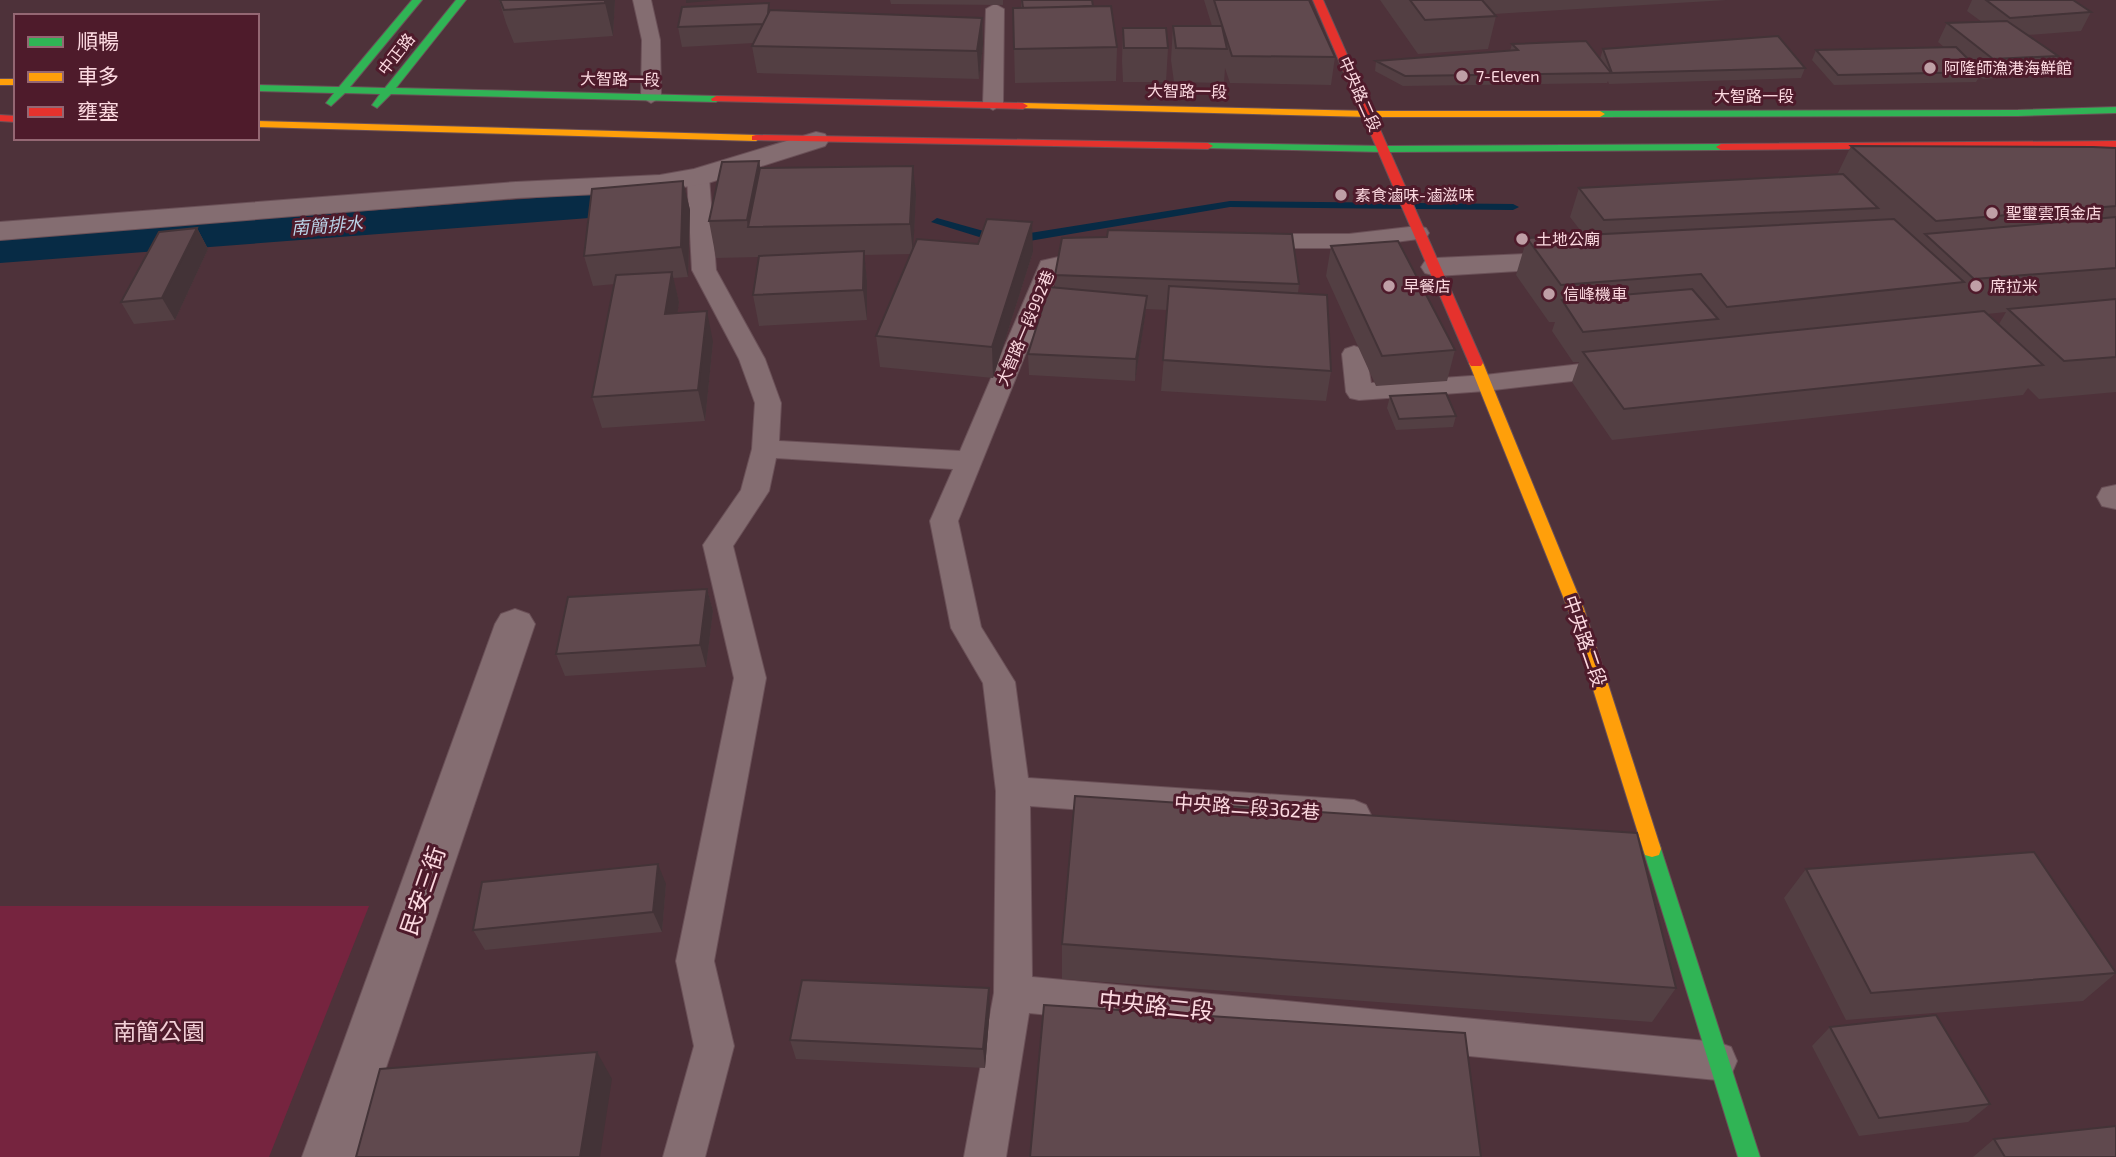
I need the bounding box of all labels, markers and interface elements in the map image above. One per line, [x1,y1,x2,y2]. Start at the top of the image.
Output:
legend [14,14,259,140]
text: 順暢 [77,28,119,53]
street label: 中正路 [373,29,418,78]
street label: 中央路二段 [1336,53,1385,134]
place label: 阿隆師漁港海鮮館 [1944,58,2072,77]
marker: 阿隆師漁港海鮮館 [1922,60,1938,76]
text: 車多 [77,63,119,88]
place label: 7-Eleven [1476,66,1540,85]
street label: 大智路一段 [580,68,660,89]
marker: 7-Eleven [1454,68,1470,84]
street label: 大智路一段 [1147,80,1227,101]
street label: 大智路一段 [1714,86,1794,105]
text: 壅塞 [77,98,119,123]
place label: 素食滷味-滷滋味 [1355,185,1474,204]
marker: 素食滷味-滷滋味 [1333,187,1349,203]
place label: 聖璽雲頂金店 [2006,203,2102,222]
marker: 聖璽雲頂金店 [1984,205,2000,221]
water label: 南簡排水 [290,211,365,238]
place label: 土地公廟 [1536,229,1600,248]
marker: 土地公廟 [1514,231,1530,247]
street label: 大智路一段992巷 [992,267,1057,388]
place label: 早餐店 [1403,276,1451,295]
place label: 席拉米 [1990,276,2038,295]
marker: 早餐店 [1381,278,1397,294]
marker: 席拉米 [1968,278,1984,294]
place label: 信峰機車 [1563,284,1627,303]
marker: 信峰機車 [1541,286,1557,302]
street label: 中央路二段 [1559,592,1612,690]
street label: 中央路二段362巷 [1173,790,1321,823]
street label: 民安三街 [394,843,450,939]
street label: 中央路二段 [1097,985,1215,1025]
park label: 南簡公園 [113,1017,205,1045]

